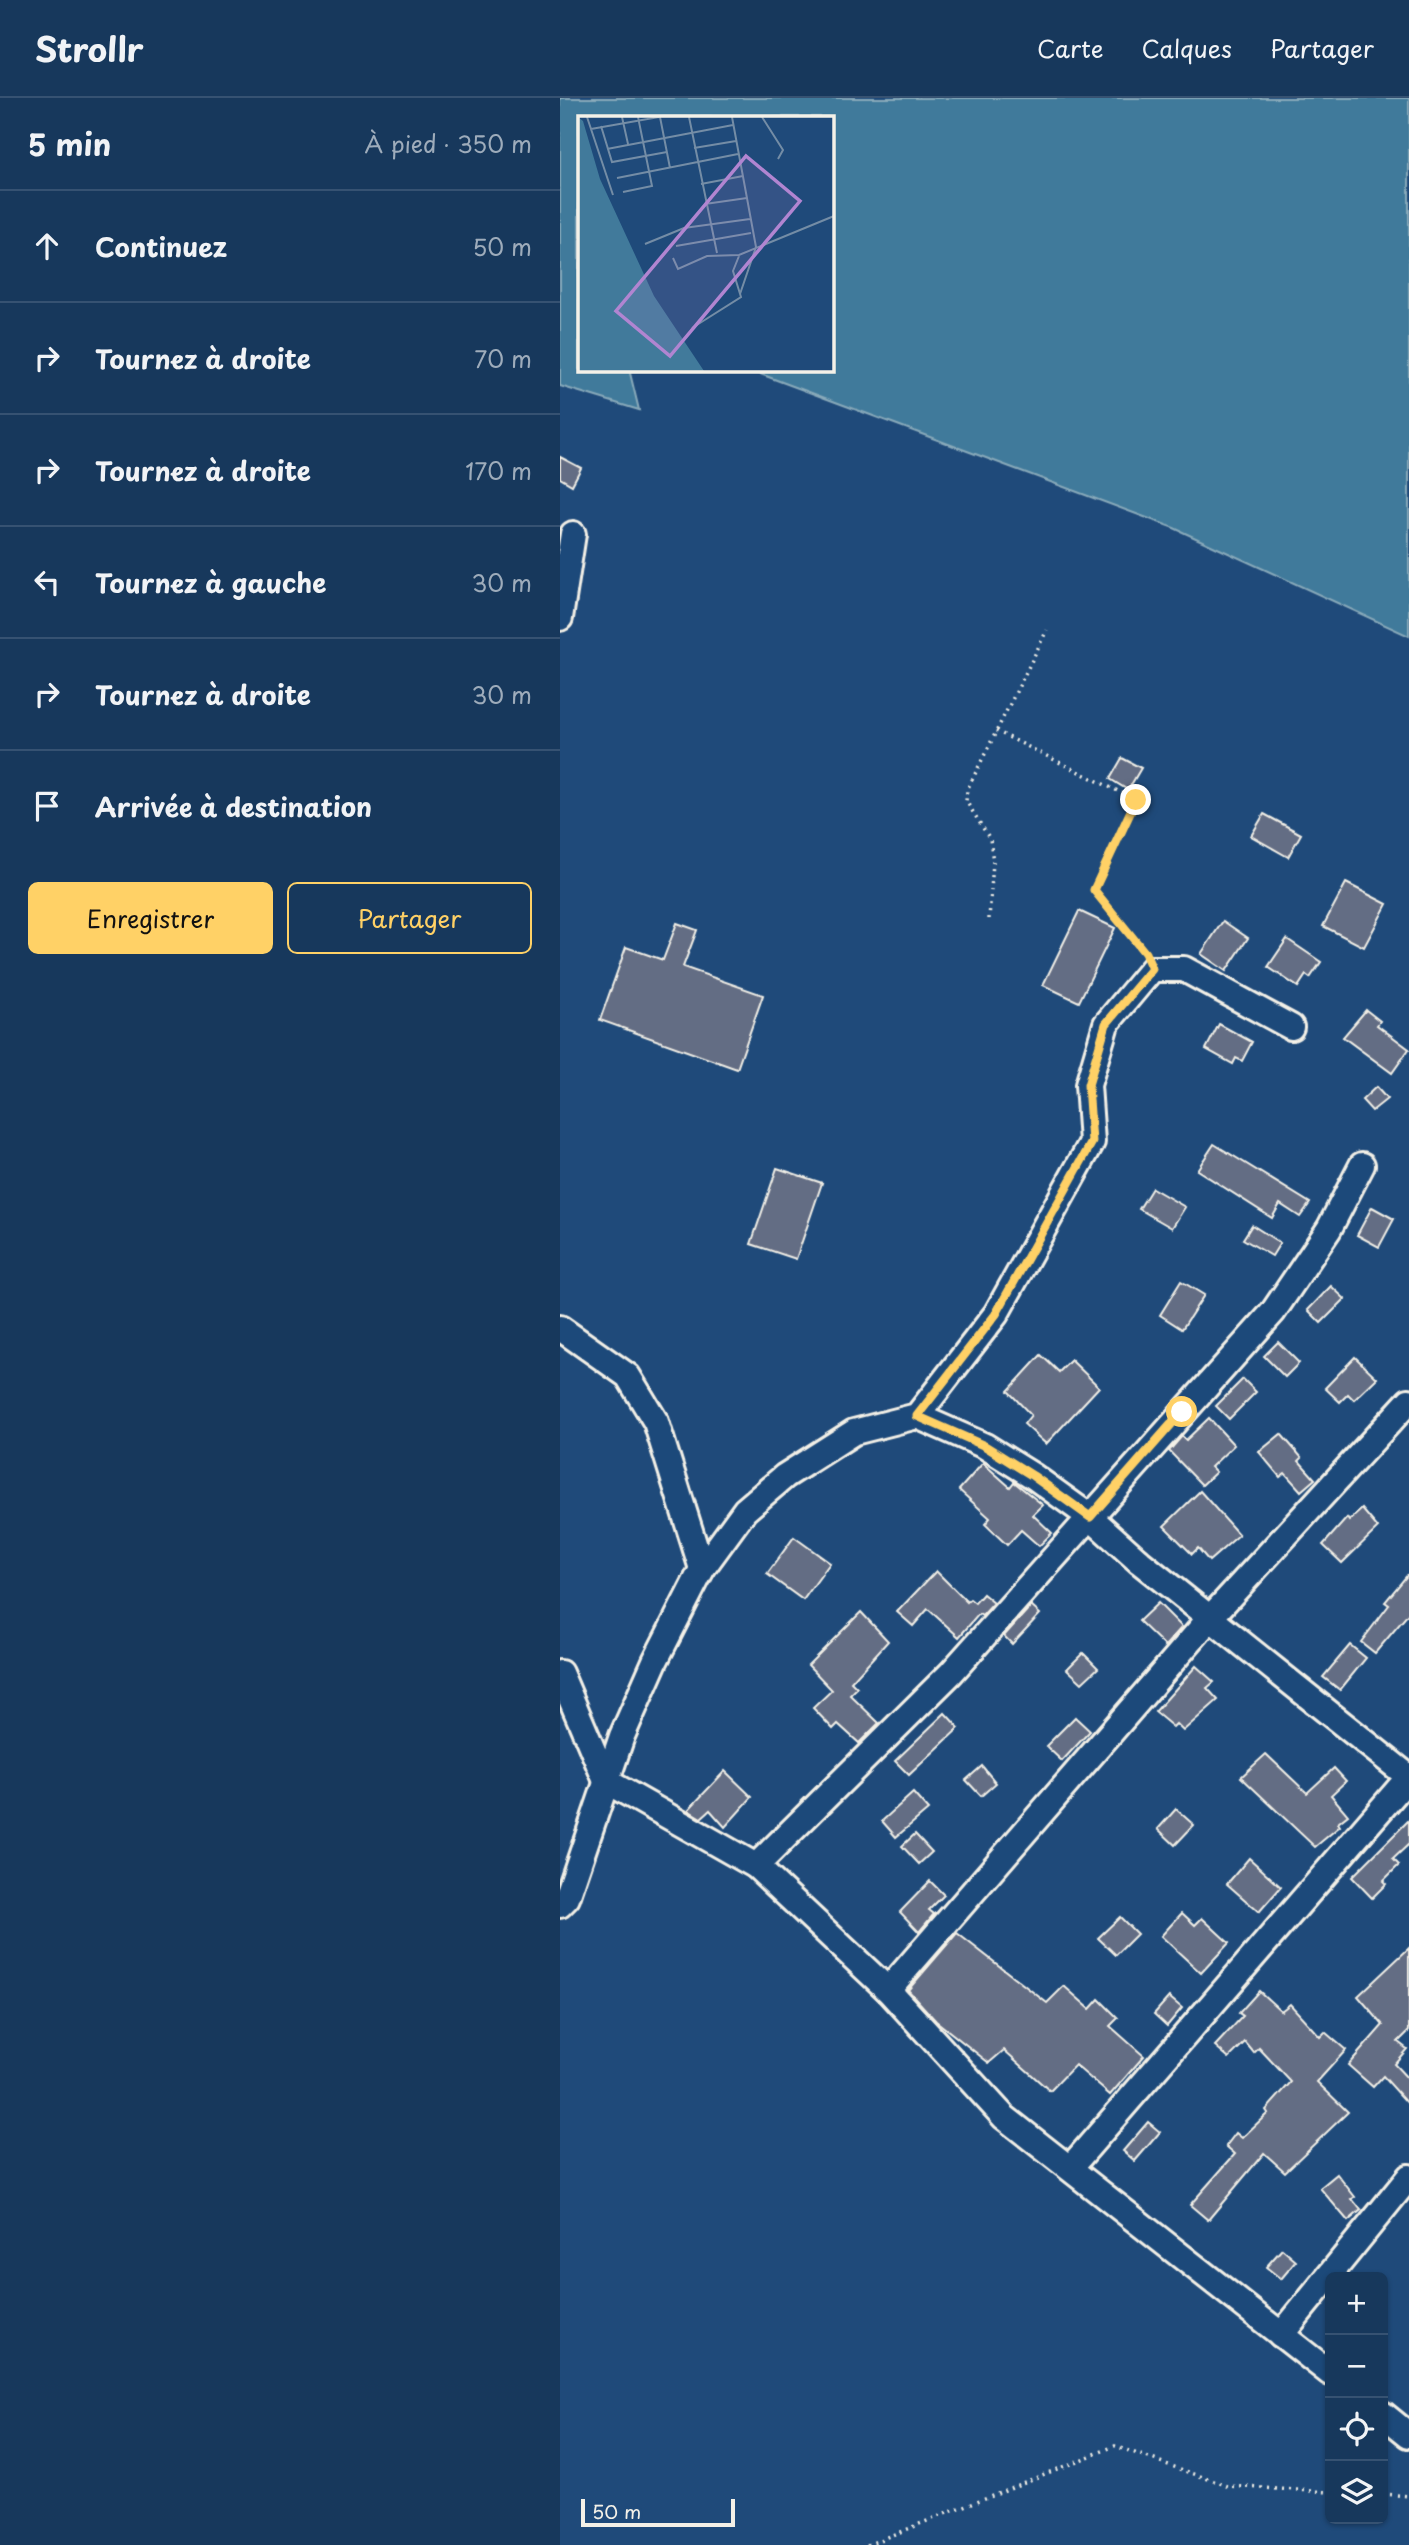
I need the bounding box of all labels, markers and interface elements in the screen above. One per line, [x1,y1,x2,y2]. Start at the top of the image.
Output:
text: Strollr [35,23,144,73]
text: Carte [1037,30,1103,66]
text: Calques [1141,30,1232,66]
text: Partager [1270,30,1374,66]
inset map [578,116,833,371]
text: 5 min [28,121,111,166]
text: À pied · 350 m [365,126,532,161]
icon: ahead [28,227,66,265]
text: Continuez [95,227,227,266]
text: 50 m [472,229,532,264]
icon: right [28,339,66,377]
text: Tournez à droite [95,339,311,378]
text: 70 m [474,341,532,376]
icon: right [28,451,66,489]
text: Tournez à droite [95,451,311,490]
text: 170 m [465,453,532,488]
icon: left [28,563,66,601]
text: Tournez à gauche [95,563,326,602]
text: 30 m [471,565,532,600]
icon: right [28,675,66,713]
text: Tournez à droite [95,675,311,714]
text: 30 m [471,677,532,712]
route end [1120,784,1151,815]
icon: arrive [28,787,66,825]
text: Arrivée à destination [95,787,372,826]
button: Enregistrer [28,882,273,954]
button: Partager [287,882,532,954]
route start [1166,1396,1197,1427]
map controls [1325,2272,1388,2524]
button: + [1325,2272,1388,2335]
button: − [1325,2335,1388,2398]
button: locate [1325,2398,1388,2461]
button: layers [1325,2461,1388,2524]
scale bar [581,2496,735,2528]
text: 50 m [592,2497,641,2525]

